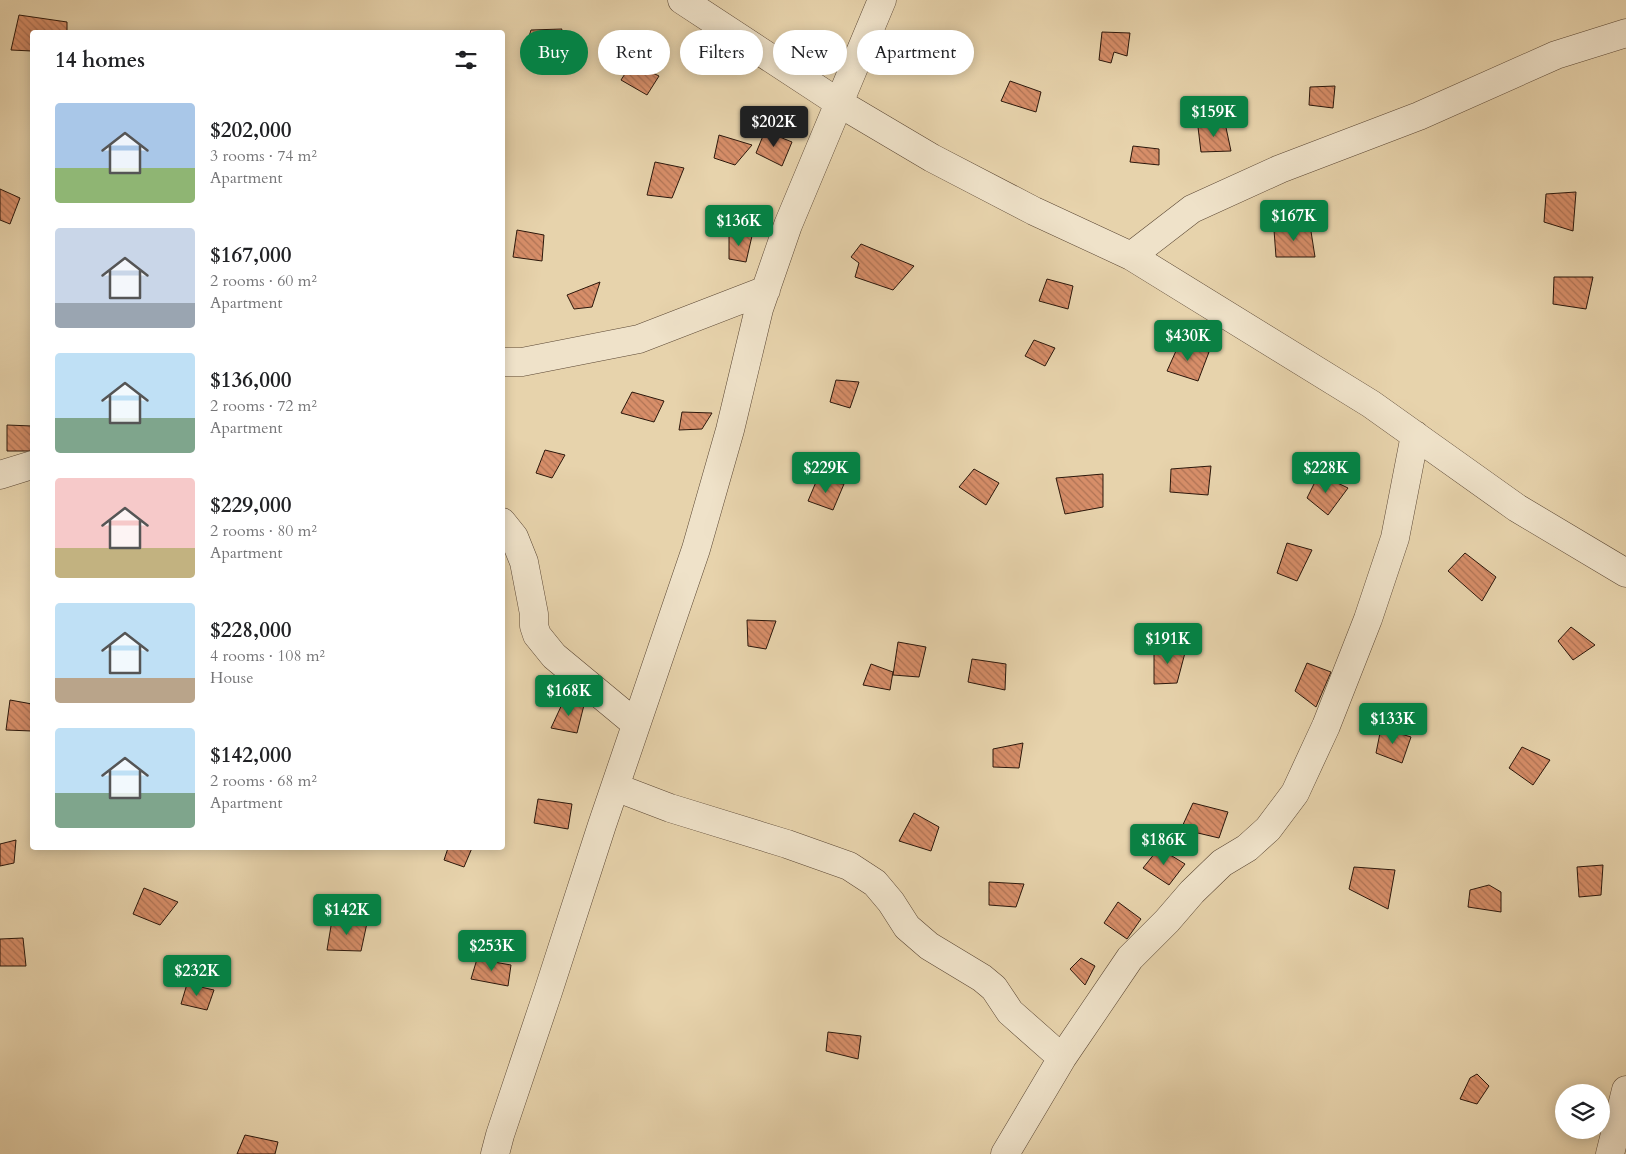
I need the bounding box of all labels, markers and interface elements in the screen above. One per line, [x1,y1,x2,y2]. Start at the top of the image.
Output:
chip: Buy [520,30,588,75]
chip: Rent [598,30,670,75]
chip: Filters [680,30,763,75]
chip: New [773,30,847,75]
chip: Apartment [857,30,974,75]
text: 14 homes [55,46,145,75]
icon: filters [452,46,480,74]
pin: $159K [1179,96,1249,138]
text: $159K [1191,101,1237,123]
pin: $202K [739,106,809,148]
text: $202K [751,111,797,133]
text: $202,000 [210,116,291,145]
icon: home [95,123,155,183]
text: 3 rooms · 74 m² [210,145,317,167]
text: Apartment [210,167,283,189]
pin: $167K [1259,200,1329,242]
pin: $136K [704,204,774,247]
text: $167K [1271,205,1317,227]
text: $136K [716,210,762,232]
text: $167,000 [210,241,291,270]
icon: home [95,248,155,308]
text: 2 rooms · 60 m² [210,270,317,292]
text: Apartment [210,292,283,314]
pin: $430K [1153,320,1223,362]
text: $430K [1165,325,1211,347]
text: $136,000 [210,366,291,395]
icon: home [95,373,155,433]
text: 2 rooms · 72 m² [210,395,317,417]
text: Apartment [210,417,283,439]
pin: $229K [791,452,861,494]
pin: $228K [1291,452,1361,494]
text: $229K [803,457,849,479]
text: $228K [1303,457,1349,479]
text: $229,000 [210,491,291,520]
icon: home [95,498,155,558]
text: 2 rooms · 80 m² [210,520,317,542]
text: Apartment [210,542,283,564]
text: $228,000 [210,616,291,645]
pin: $191K [1133,622,1203,665]
icon: home [95,623,155,683]
text: $191K [1145,628,1191,650]
text: 4 rooms · 108 m² [210,645,325,667]
text: House [210,667,253,689]
pin: $168K [534,674,604,717]
text: $168K [546,680,592,702]
pin: $133K [1358,702,1428,745]
text: $133K [1370,708,1416,730]
text: $142,000 [210,741,291,770]
icon: home [95,748,155,808]
text: 2 rooms · 68 m² [210,770,317,792]
text: Apartment [210,792,283,814]
pin: $186K [1129,824,1199,866]
text: $186K [1141,829,1187,851]
pin: $142K [312,894,382,936]
text: $142K [324,899,370,921]
pin: $253K [457,930,527,972]
text: $253K [469,935,515,957]
pin: $232K [162,954,232,997]
text: $232K [174,960,220,982]
map controls [1555,1084,1610,1139]
button: layers [1555,1084,1610,1139]

